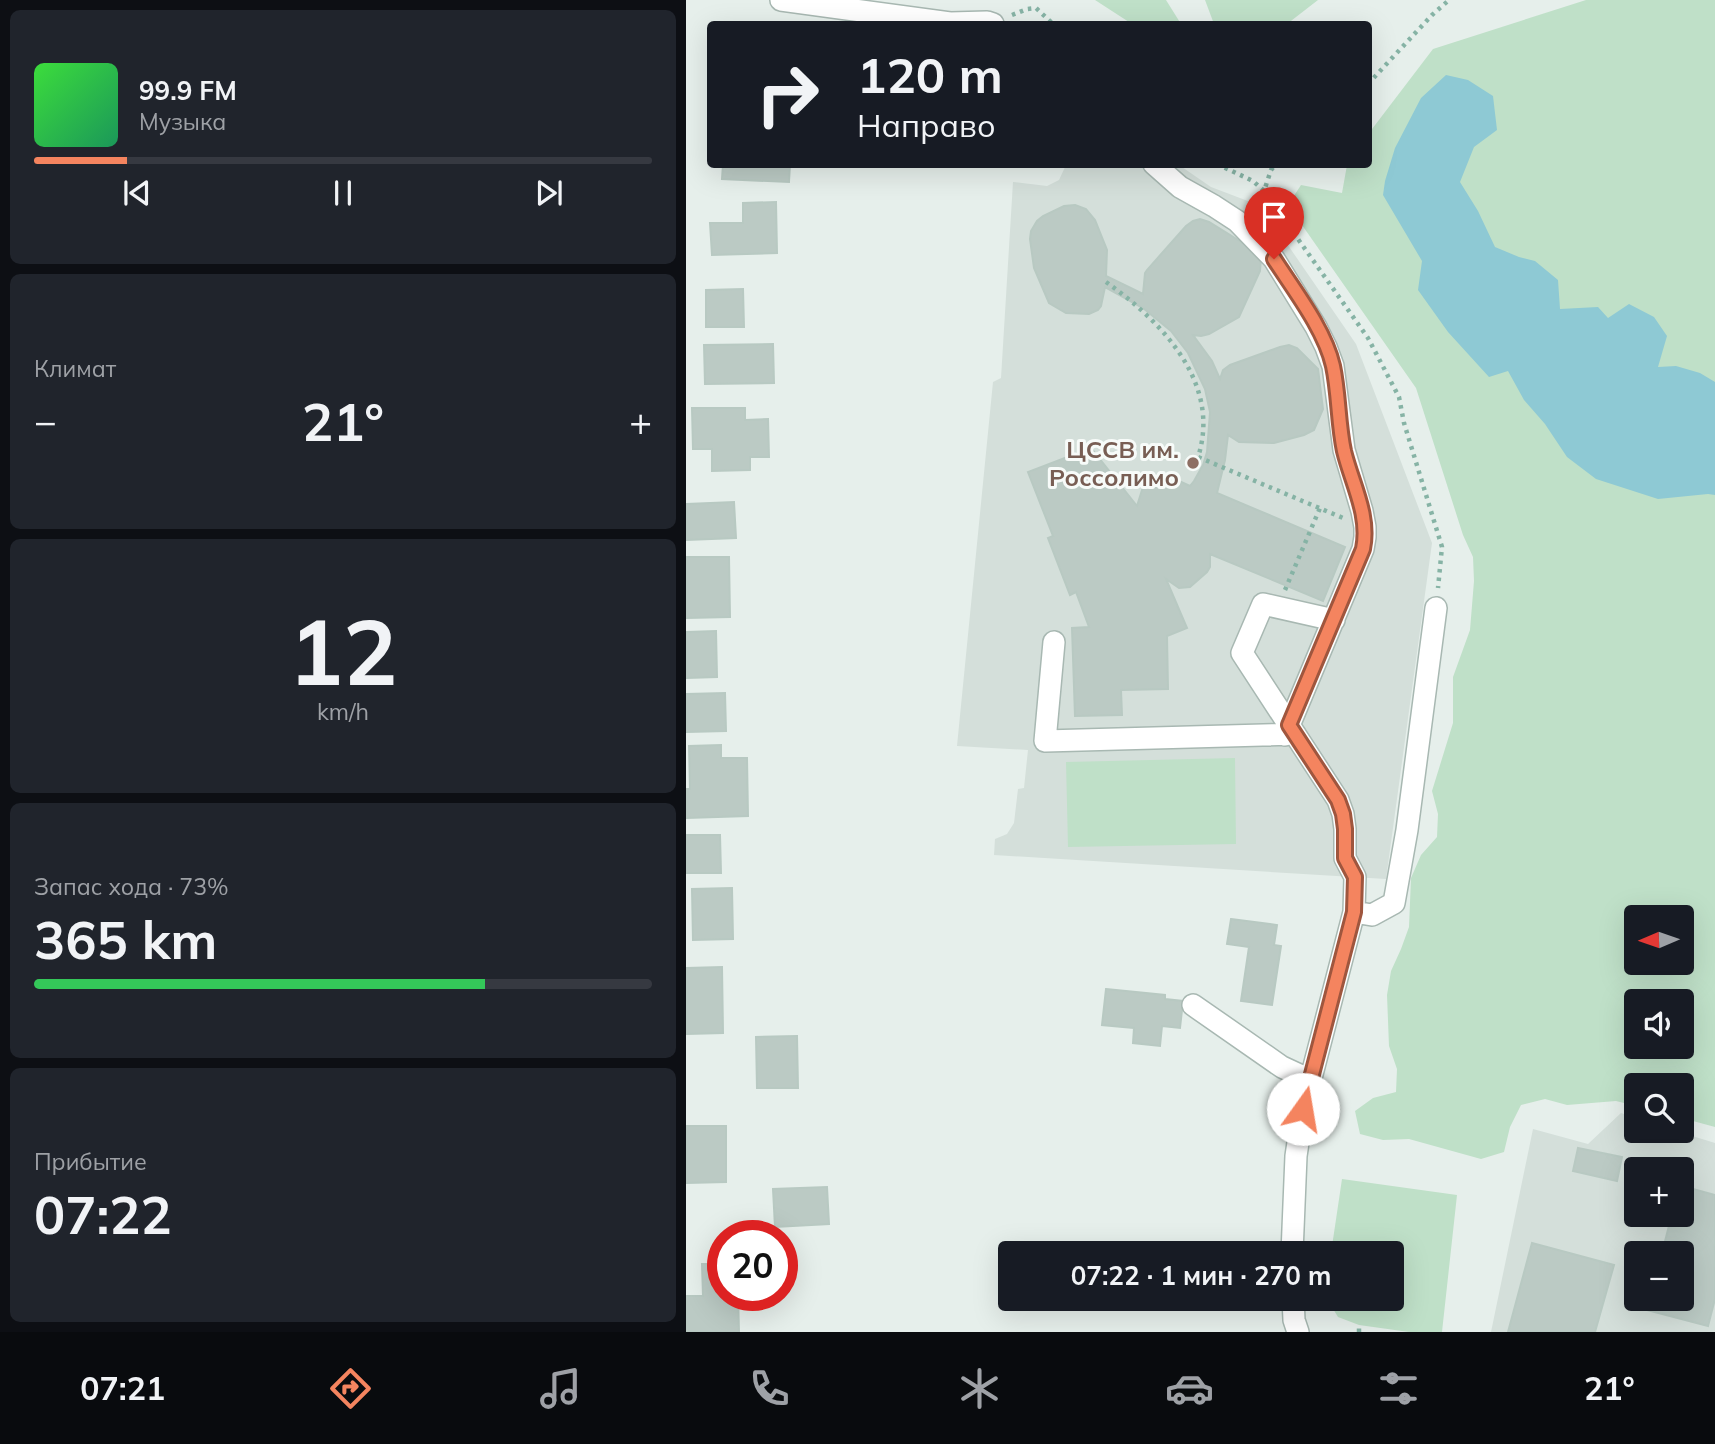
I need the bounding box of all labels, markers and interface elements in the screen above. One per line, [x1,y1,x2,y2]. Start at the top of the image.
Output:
text: 120 m [857,44,1003,105]
icon: right [742,49,833,140]
text: 99.9 FM [139,74,237,107]
text: Направо [857,105,996,145]
text: Музыка [139,107,226,136]
icon: previous [118,174,156,212]
icon: pause [324,174,362,212]
icon: next [530,174,568,212]
pin [1244,187,1304,259]
icon: arrive [1255,198,1293,236]
text: Климат [34,354,116,383]
text: 21° [302,389,384,454]
text: − [34,397,57,445]
text: + [629,397,652,445]
place label: ЦССВ им. Россолимо [1049,434,1179,492]
marker: ЦССВ им. Россолимо [1185,455,1201,471]
text: 12 [288,594,398,708]
text: km/h [317,697,369,726]
text: Запас хода · 73% [34,872,229,901]
north arrow [1624,905,1694,975]
map controls [1624,905,1694,1311]
text: 365 km [34,907,217,972]
button: sound [1624,989,1694,1059]
position arrow [1266,1072,1340,1146]
button: search [1624,1073,1694,1143]
text: Прибытие [34,1147,147,1176]
button: + [1624,1157,1694,1227]
text: 07:22 [34,1182,172,1247]
speed limit sign: 20 [707,1220,798,1311]
button: − [1624,1241,1694,1311]
text: 07:22 · 1 мин · 270 m [1071,1259,1331,1292]
icon: directions [326,1364,375,1413]
icon: music [536,1364,585,1413]
icon: phone [745,1364,794,1413]
icon: climate [955,1364,1004,1413]
icon: car [1165,1364,1214,1413]
icon: filters [1374,1364,1423,1413]
text: 07:21 [80,1368,165,1408]
text: 21° [1584,1368,1635,1408]

